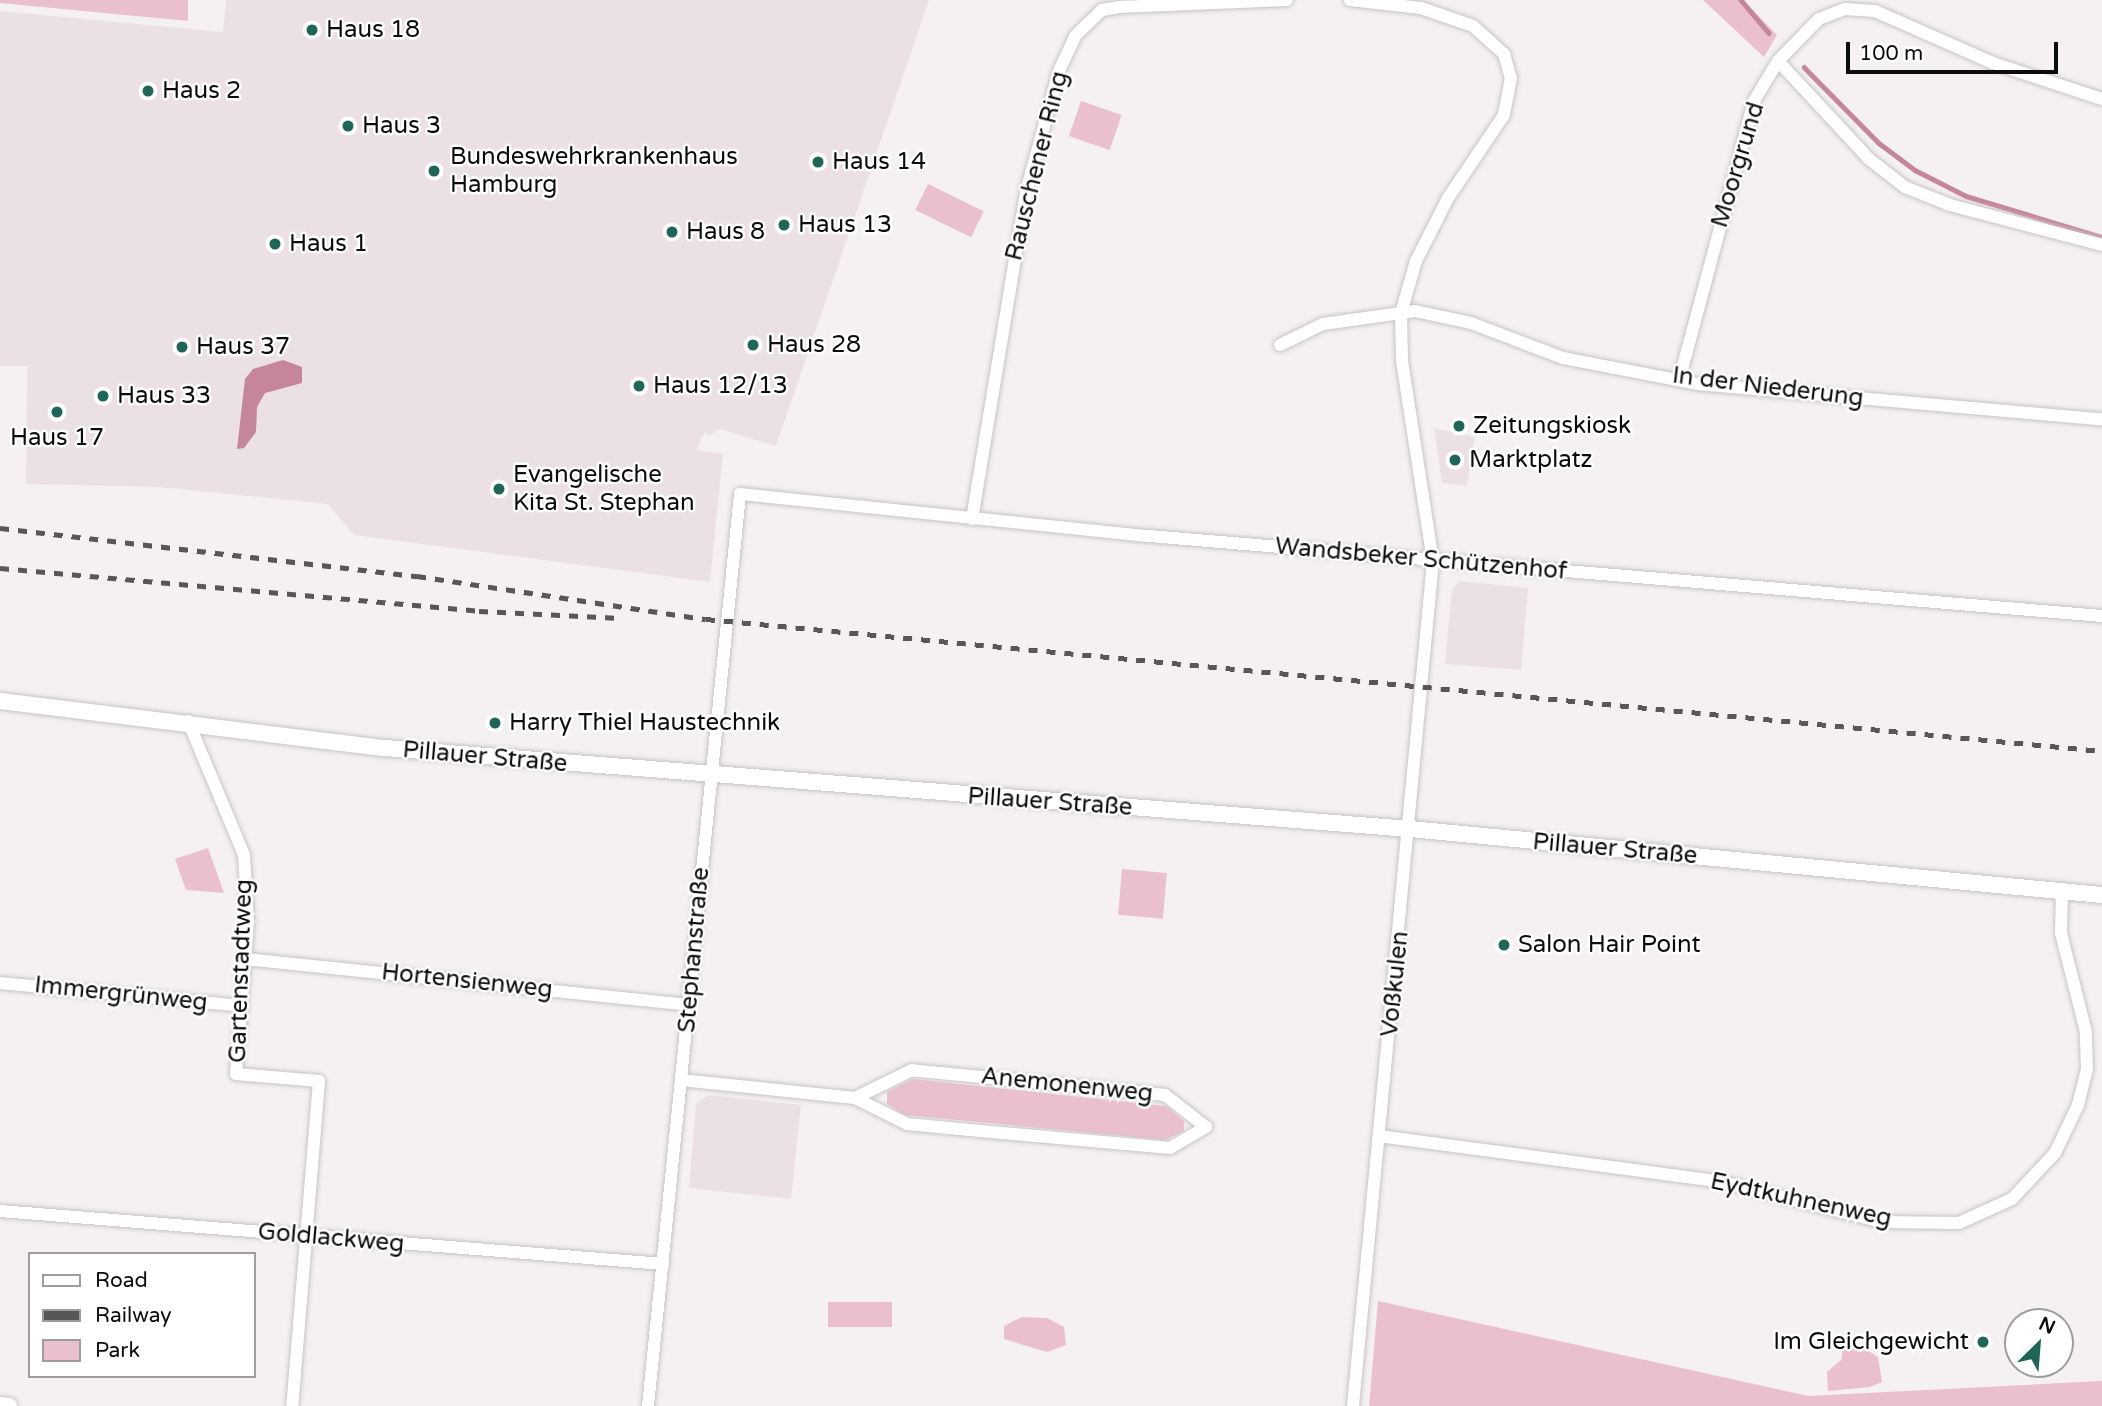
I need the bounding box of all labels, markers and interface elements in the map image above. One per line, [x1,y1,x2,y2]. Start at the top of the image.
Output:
place label: Haus 18 [326,16,420,44]
marker: Haus 18 [304,22,320,38]
scale bar [1850,28,2062,72]
text: 100 m [1859,41,1923,66]
street label: Rauschener Ring [1000,68,1074,264]
place label: Haus 2 [162,77,241,105]
marker: Haus 2 [140,83,156,99]
street label: Moorgrund [1705,99,1771,231]
place label: Haus 3 [362,112,441,140]
marker: Haus 3 [340,118,356,134]
place label: Bundeswehrkrankenhaus Hamburg [450,143,738,199]
place label: Haus 14 [832,148,926,176]
marker: Haus 14 [810,154,826,170]
marker: Bundeswehrkrankenhaus Hamburg [424,161,444,181]
place label: Haus 13 [798,211,892,239]
marker: Haus 13 [776,217,792,233]
place label: Haus 8 [686,218,765,246]
marker: Haus 8 [664,224,680,240]
place label: Haus 1 [289,230,368,258]
marker: Haus 1 [267,236,283,252]
place label: Haus 28 [767,331,861,359]
place label: Haus 37 [196,333,290,361]
marker: Haus 28 [745,337,761,353]
marker: Haus 37 [174,339,190,355]
street label: In der Niederung [1671,361,1865,413]
place label: Haus 12/13 [653,372,788,400]
marker: Haus 12/13 [631,378,647,394]
place label: Haus 33 [117,382,211,410]
marker: Haus 33 [95,388,111,404]
marker: Haus 17 [49,404,65,420]
place label: Zeitungskiosk [1473,412,1631,440]
marker: Zeitungskiosk [1451,418,1467,434]
place label: Haus 17 [10,424,104,452]
place label: Marktplatz [1469,446,1593,474]
marker: Marktplatz [1447,452,1463,468]
place label: Evangelische Kita St. Stephan [513,461,695,517]
marker: Evangelische Kita St. Stephan [491,481,507,497]
street label: Wandsbeker Schützenhof [1274,532,1568,586]
place label: Harry Thiel Haustechnik [509,709,780,737]
marker: Harry Thiel Haustechnik [487,715,503,731]
street label: Pillauer Straße [401,735,569,779]
street label: Pillauer Straße [967,782,1133,822]
street label: Pillauer Straße [1531,827,1699,871]
street label: Stephanstraße [672,866,716,1034]
street label: Gartenstadtweg [223,879,259,1063]
street label: Voßkulen [1375,930,1415,1038]
place label: Salon Hair Point [1518,931,1701,959]
marker: Salon Hair Point [1496,937,1512,953]
street label: Hortensienweg [380,958,554,1004]
street label: Immergrünweg [33,971,209,1017]
street label: Anemonenweg [980,1062,1154,1108]
street label: Eydtkuhnenweg [1708,1167,1894,1233]
street label: Goldlackweg [257,1217,405,1259]
legend [28,1252,256,1378]
text: Road [95,1268,148,1293]
text: Railway [95,1303,172,1328]
north arrow [2004,1308,2074,1378]
text: N [2035,1313,2059,1339]
place label: Im Gleichgewicht [1773,1328,1969,1356]
marker: Im Gleichgewicht [1975,1334,1991,1350]
text: Park [95,1338,140,1363]

